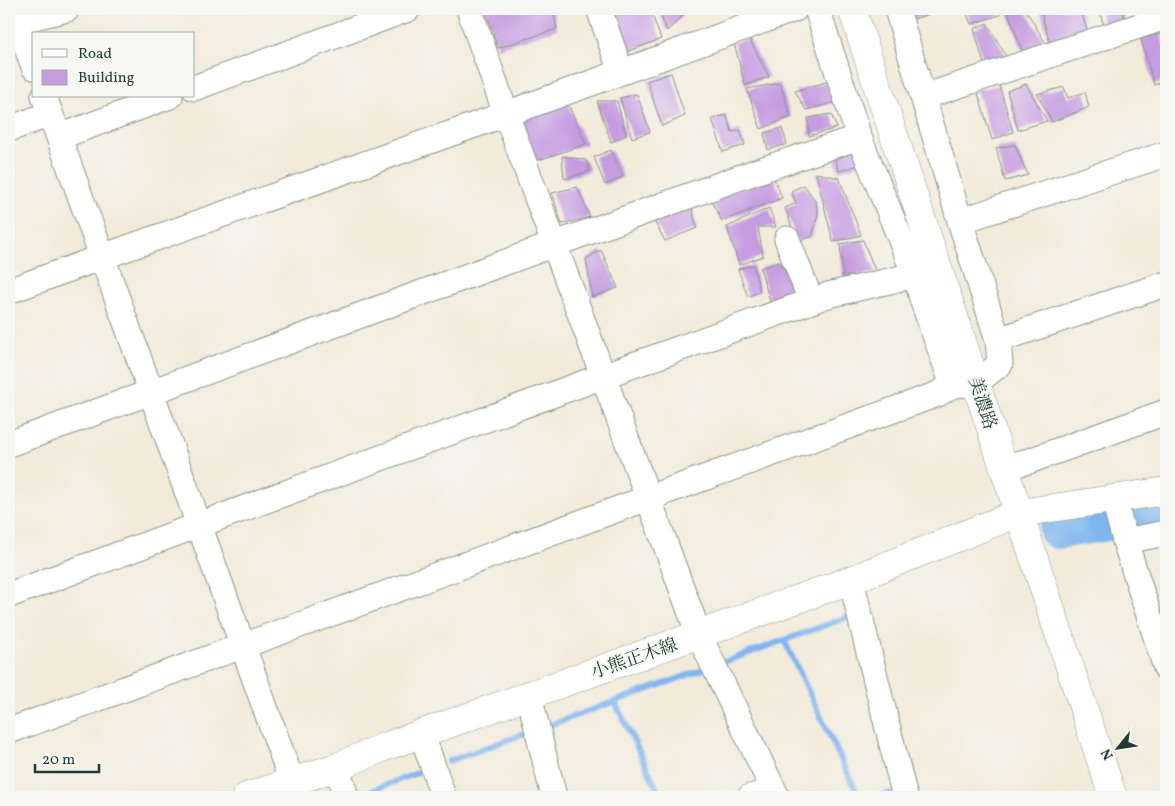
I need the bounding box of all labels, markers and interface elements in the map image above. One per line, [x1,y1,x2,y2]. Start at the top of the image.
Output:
legend [32,32,195,98]
text: Road [78,44,112,65]
text: Building [78,68,135,89]
street label: 美濃路 [961,374,1002,433]
street label: 小熊正木線 [588,633,681,686]
north arrow [1092,724,1142,774]
scale bar [35,741,99,773]
text: N [1097,745,1119,763]
text: 20 m [42,750,75,771]

